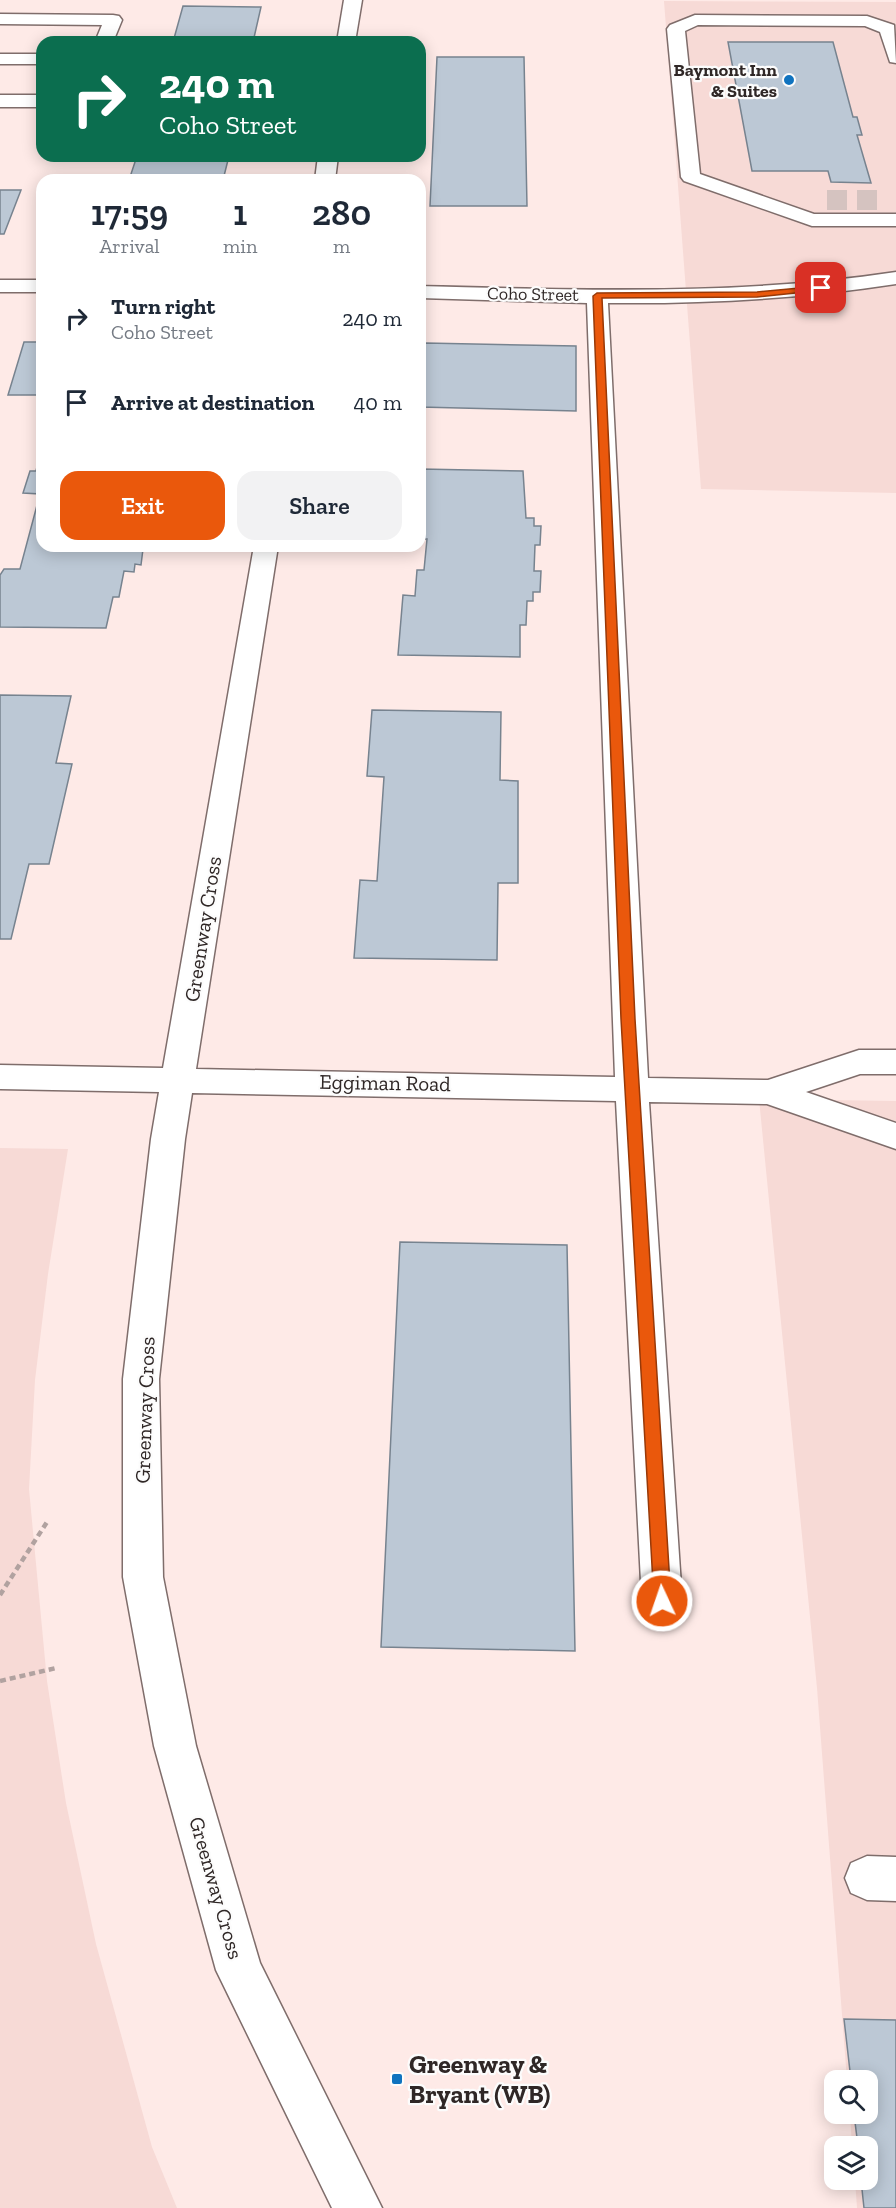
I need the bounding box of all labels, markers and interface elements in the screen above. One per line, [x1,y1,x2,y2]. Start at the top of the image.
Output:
text: 240 m [159,58,274,109]
place label: Baymont Inn & Suites [674,59,777,102]
icon: right [60,60,138,138]
marker: Baymont Inn & Suites [782,73,796,87]
text: Coho Street [159,109,297,141]
text: 17:59 [91,191,168,234]
text: 1 [233,191,247,234]
text: 280 [312,191,371,234]
text: Arrival [99,234,160,258]
text: min [223,234,257,258]
text: m [333,234,350,258]
pin [795,262,846,313]
icon: arrive [804,271,837,304]
street label: Coho Street [487,282,579,306]
text: Turn right [111,293,215,320]
icon: right [60,302,93,335]
text: 240 m [342,305,402,332]
text: Coho Street [111,320,213,344]
icon: arrive [60,386,93,419]
text: Arrive at destination [111,389,314,416]
text: 40 m [353,389,402,416]
button: Exit [60,471,225,540]
button: Share [237,471,402,540]
street label: Greenway Cross [179,854,226,1003]
street label: Eggiman Road [319,1069,451,1096]
street label: Greenway Cross [129,1336,160,1484]
position arrow [630,1569,694,1633]
street label: Greenway Cross [184,1814,249,1962]
place label: Greenway & Bryant (WB) [409,2048,550,2110]
map controls [824,2070,878,2190]
button: search [824,2070,878,2124]
marker: Greenway & Bryant (WB) [390,2072,404,2086]
button: layers [824,2136,878,2190]

